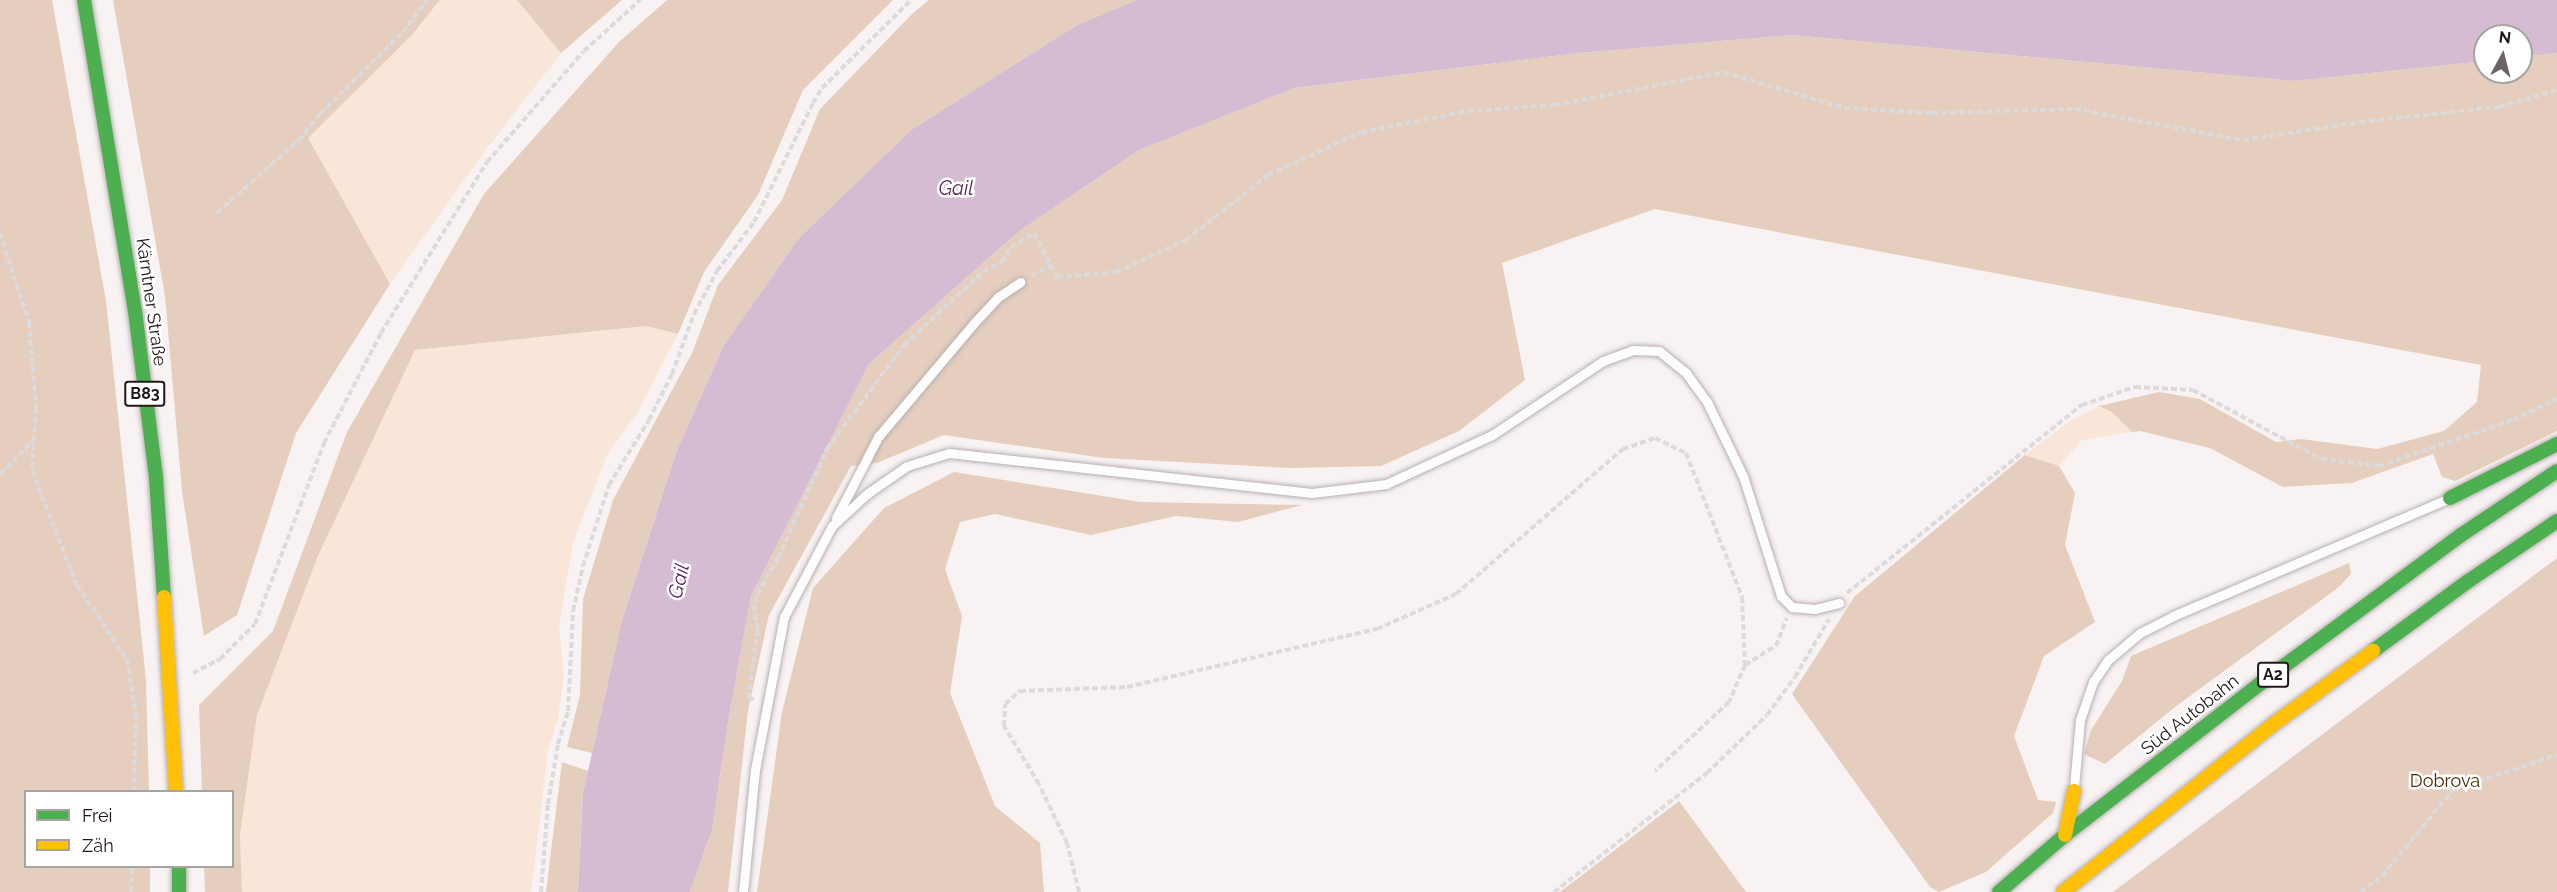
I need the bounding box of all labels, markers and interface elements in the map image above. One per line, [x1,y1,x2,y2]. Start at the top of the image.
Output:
north arrow [2473,24,2533,84]
text: N [2498,27,2512,48]
water label: Gail [938,176,974,200]
street label: Kärntner Straße [131,236,171,368]
road number: B83 [124,381,166,407]
water label: Gail [663,561,695,601]
road number: A2 [2256,662,2290,688]
street label: Süd Autobahn [2137,670,2243,760]
park label: Dobrova [2410,770,2480,792]
legend [24,790,234,868]
text: Frei [82,805,112,826]
text: Zäh [82,835,114,856]

